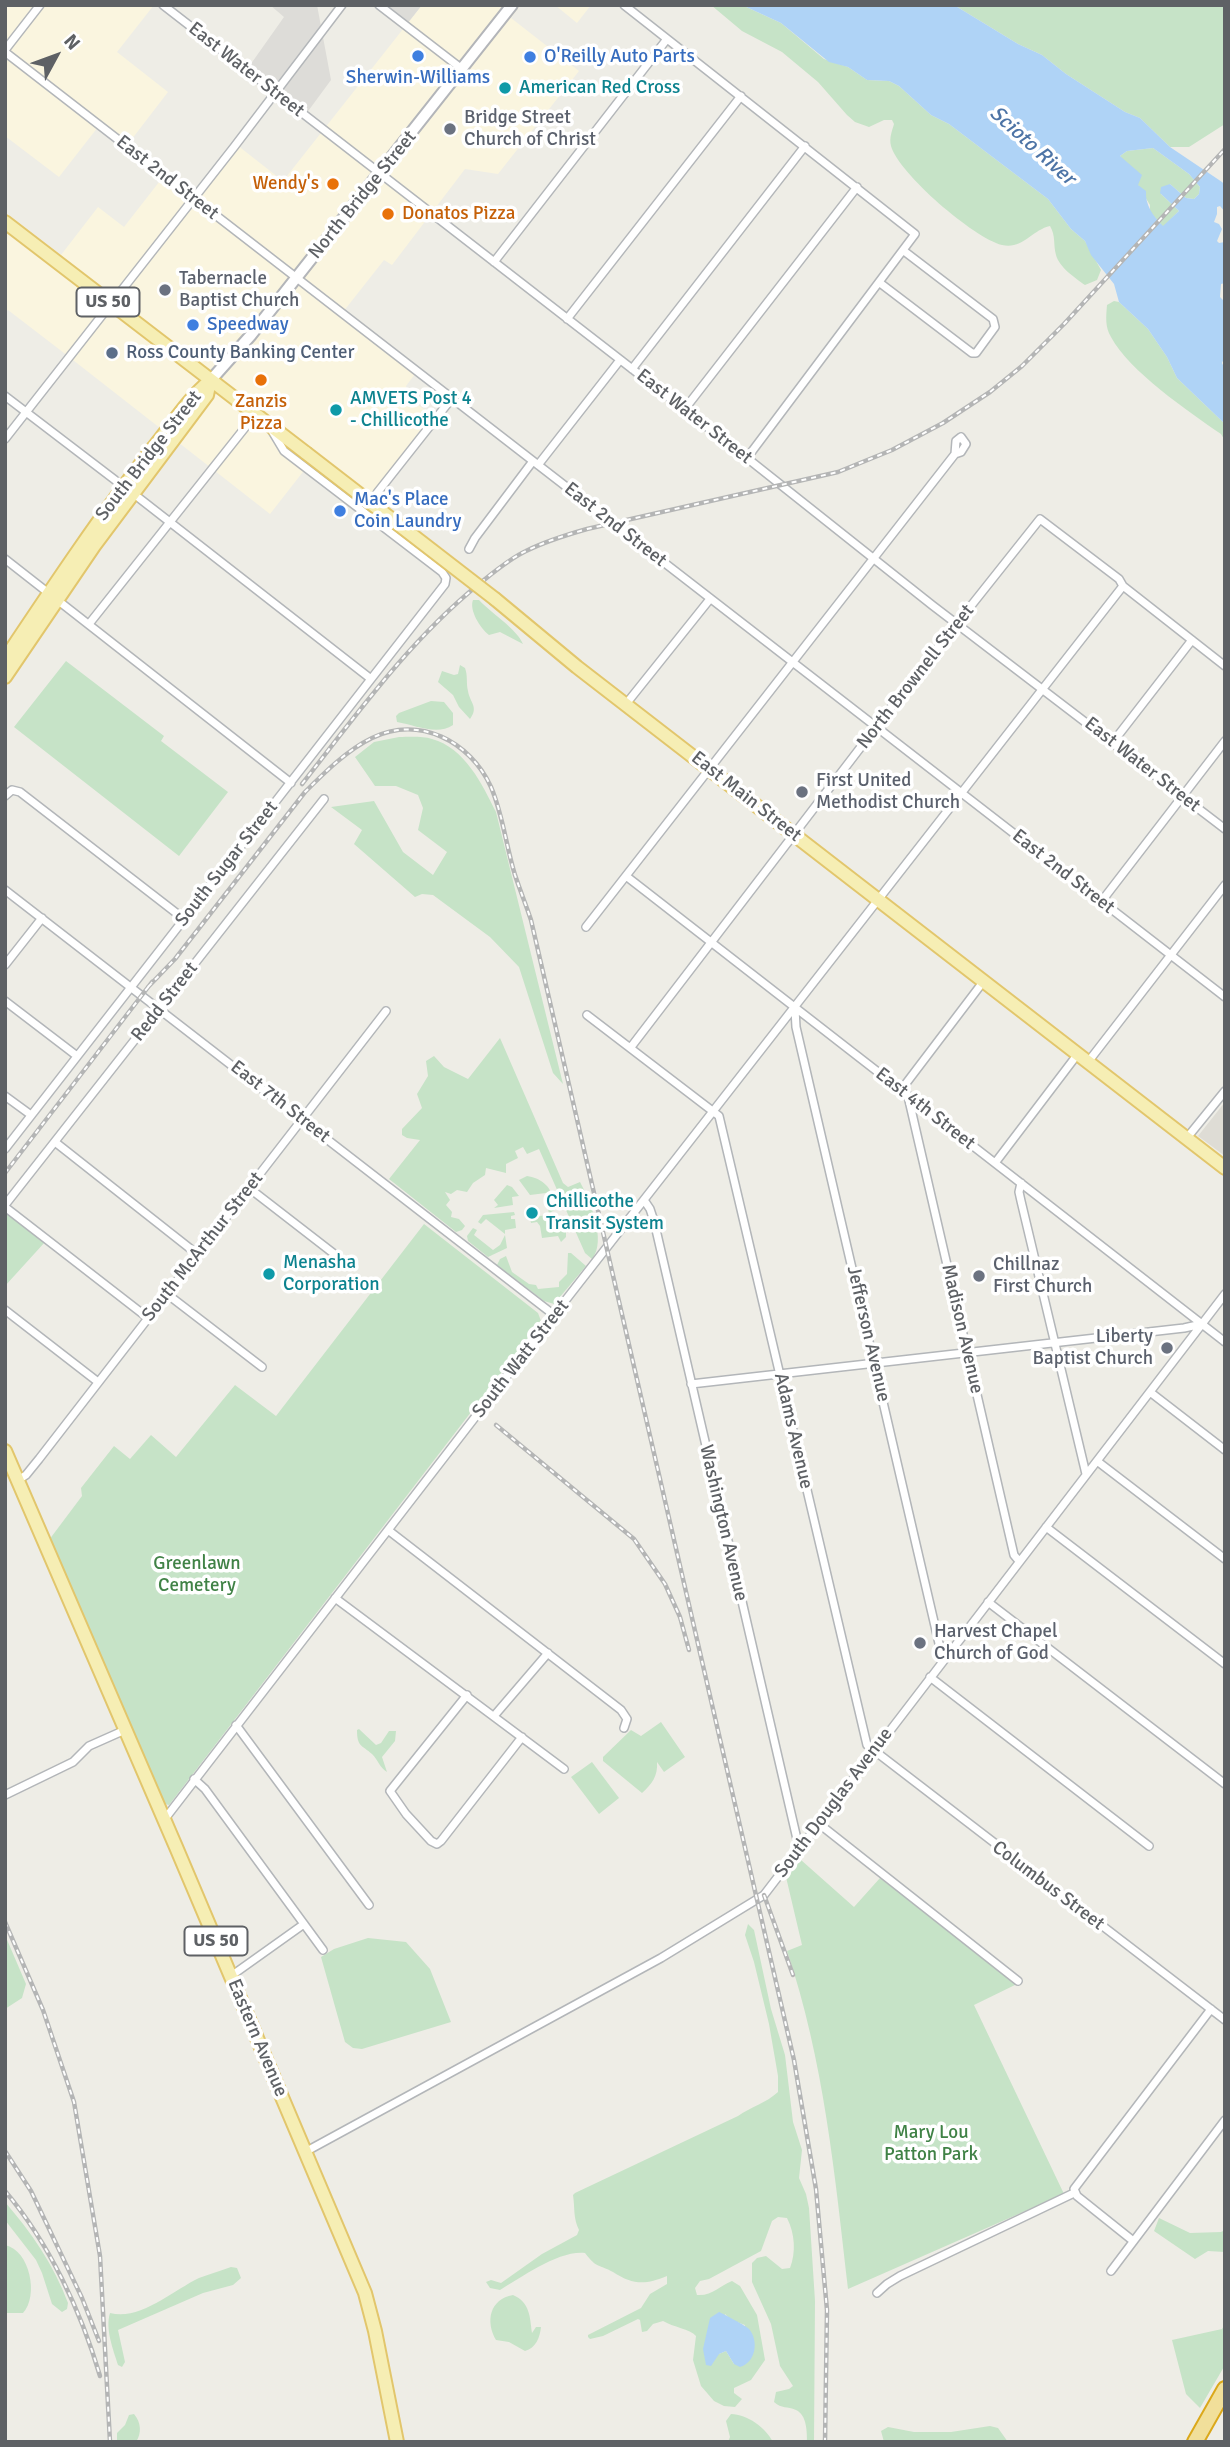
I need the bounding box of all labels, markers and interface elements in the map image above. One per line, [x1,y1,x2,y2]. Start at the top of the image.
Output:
street label: East Water Street [183,18,309,122]
north arrow [21,21,91,91]
text: N [58,29,85,55]
place label: O'Reilly Auto Parts [544,46,695,68]
marker: Sherwin-Williams [410,48,426,64]
marker: O'Reilly Auto Parts [522,49,538,65]
place label: Sherwin-Williams [346,67,490,89]
place label: American Red Cross [519,77,680,99]
marker: American Red Cross [497,80,513,96]
water label: Scioto River [984,101,1080,191]
place label: Bridge Street Church of Christ [464,107,596,151]
marker: Bridge Street Church of Christ [442,121,458,137]
street label: North Bridge Street [304,126,422,264]
street label: East 2nd Street [111,131,223,225]
place label: Wendy's [253,173,319,195]
marker: Wendy's [325,176,341,192]
place label: Donatos Pizza [402,203,515,225]
marker: Donatos Pizza [380,206,396,222]
place label: Tabernacle Baptist Church [179,268,299,312]
marker: Tabernacle Baptist Church [157,282,173,298]
road number: US 50 [76,288,140,316]
place label: Speedway [207,314,289,336]
marker: Speedway [185,317,201,333]
place label: Ross County Banking Center [126,342,354,364]
marker: Ross County Banking Center [104,345,120,361]
street label: East Water Street [631,365,757,469]
marker: Zanzis Pizza [253,372,269,388]
street label: South Bridge Street [91,386,207,526]
place label: AMVETS Post 4 - Chillicothe [350,388,472,432]
place label: Zanzis Pizza [235,391,287,435]
marker: AMVETS Post 4 - Chillicothe [328,402,344,418]
street label: East 2nd Street [559,478,671,572]
place label: Mac's Place Coin Laundry [354,489,461,533]
marker: Mac's Place Coin Laundry [332,503,348,519]
street label: North Brownell Street [852,600,980,754]
street label: East Water Street [1079,713,1205,817]
street label: East Main Street [686,747,806,847]
place label: First United Methodist Church [816,770,960,814]
marker: First United Methodist Church [794,784,810,800]
street label: South Sugar Street [171,797,283,931]
street label: East 2nd Street [1007,825,1119,919]
street label: Redd Street [127,958,203,1046]
street label: East 7th Street [226,1056,334,1148]
street label: East 4th Street [871,1063,979,1155]
street label: South McArthur Street [138,1168,268,1326]
place label: Chillicothe Transit System [546,1191,664,1235]
marker: Chillicothe Transit System [524,1205,540,1221]
place label: Menasha Corporation [283,1252,380,1296]
place label: Chillnaz First Church [993,1254,1092,1298]
street label: Madison Avenue [936,1262,988,1396]
street label: Jefferson Avenue [841,1264,895,1404]
marker: Menasha Corporation [261,1266,277,1282]
marker: Chillnaz First Church [971,1268,987,1284]
street label: South Watt Street [468,1295,574,1423]
place label: Liberty Baptist Church [1033,1326,1153,1370]
marker: Liberty Baptist Church [1159,1340,1175,1356]
street label: Adams Avenue [769,1371,817,1491]
street label: Washington Avenue [694,1443,752,1603]
park label: Greenlawn Cemetery [153,1553,241,1597]
place label: Harvest Chapel Church of God [934,1621,1058,1665]
marker: Harvest Chapel Church of God [912,1635,928,1651]
street label: South Douglas Avenue [770,1724,898,1882]
street label: Columbus Street [987,1836,1109,1936]
road number: US 50 [184,1926,248,1955]
street label: Eastern Avenue [222,1976,292,2100]
park label: Mary Lou Patton Park [884,2122,978,2166]

